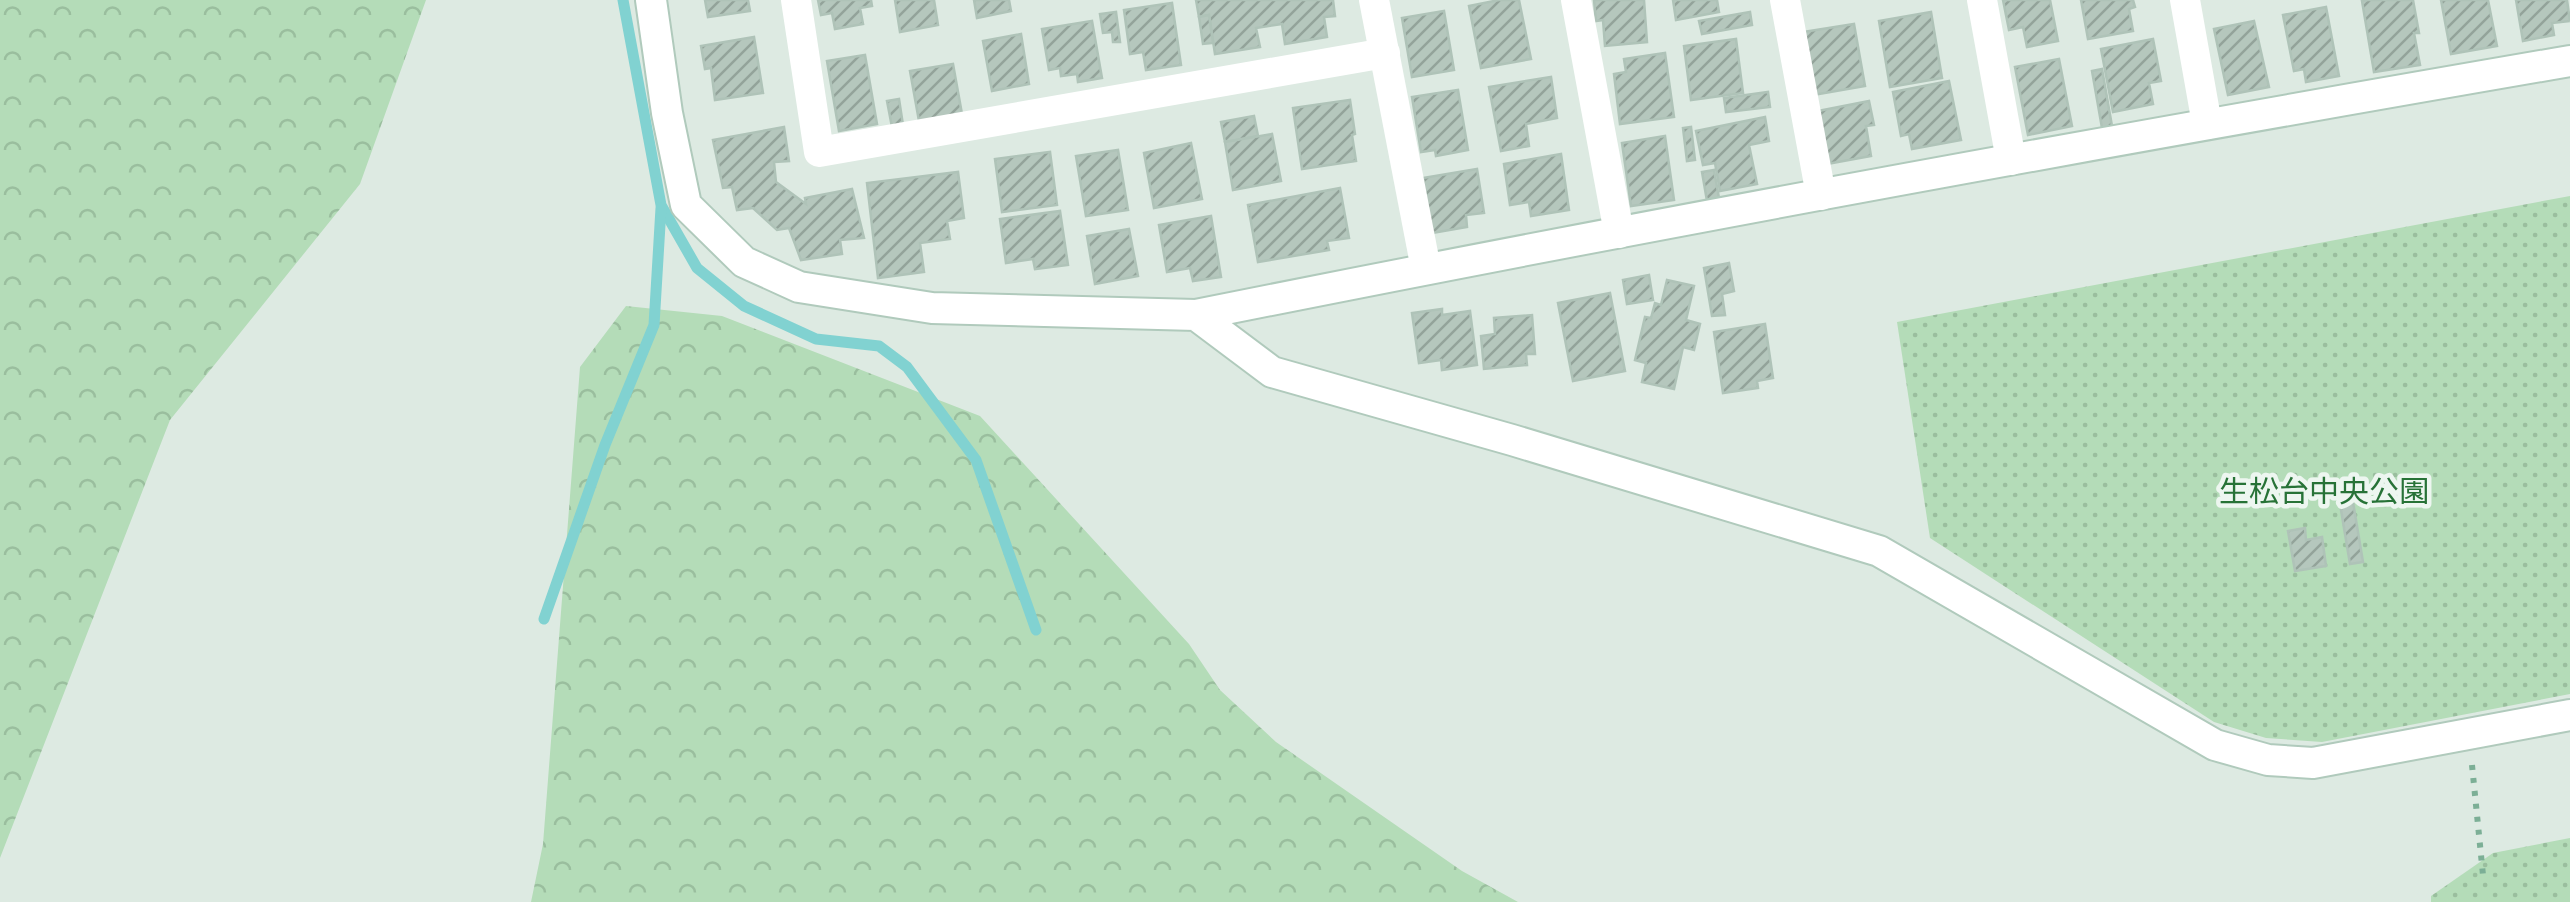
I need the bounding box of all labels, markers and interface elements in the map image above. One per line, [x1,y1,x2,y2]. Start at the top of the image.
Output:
park label: 生松台中央公園 [2219,474,2429,508]

